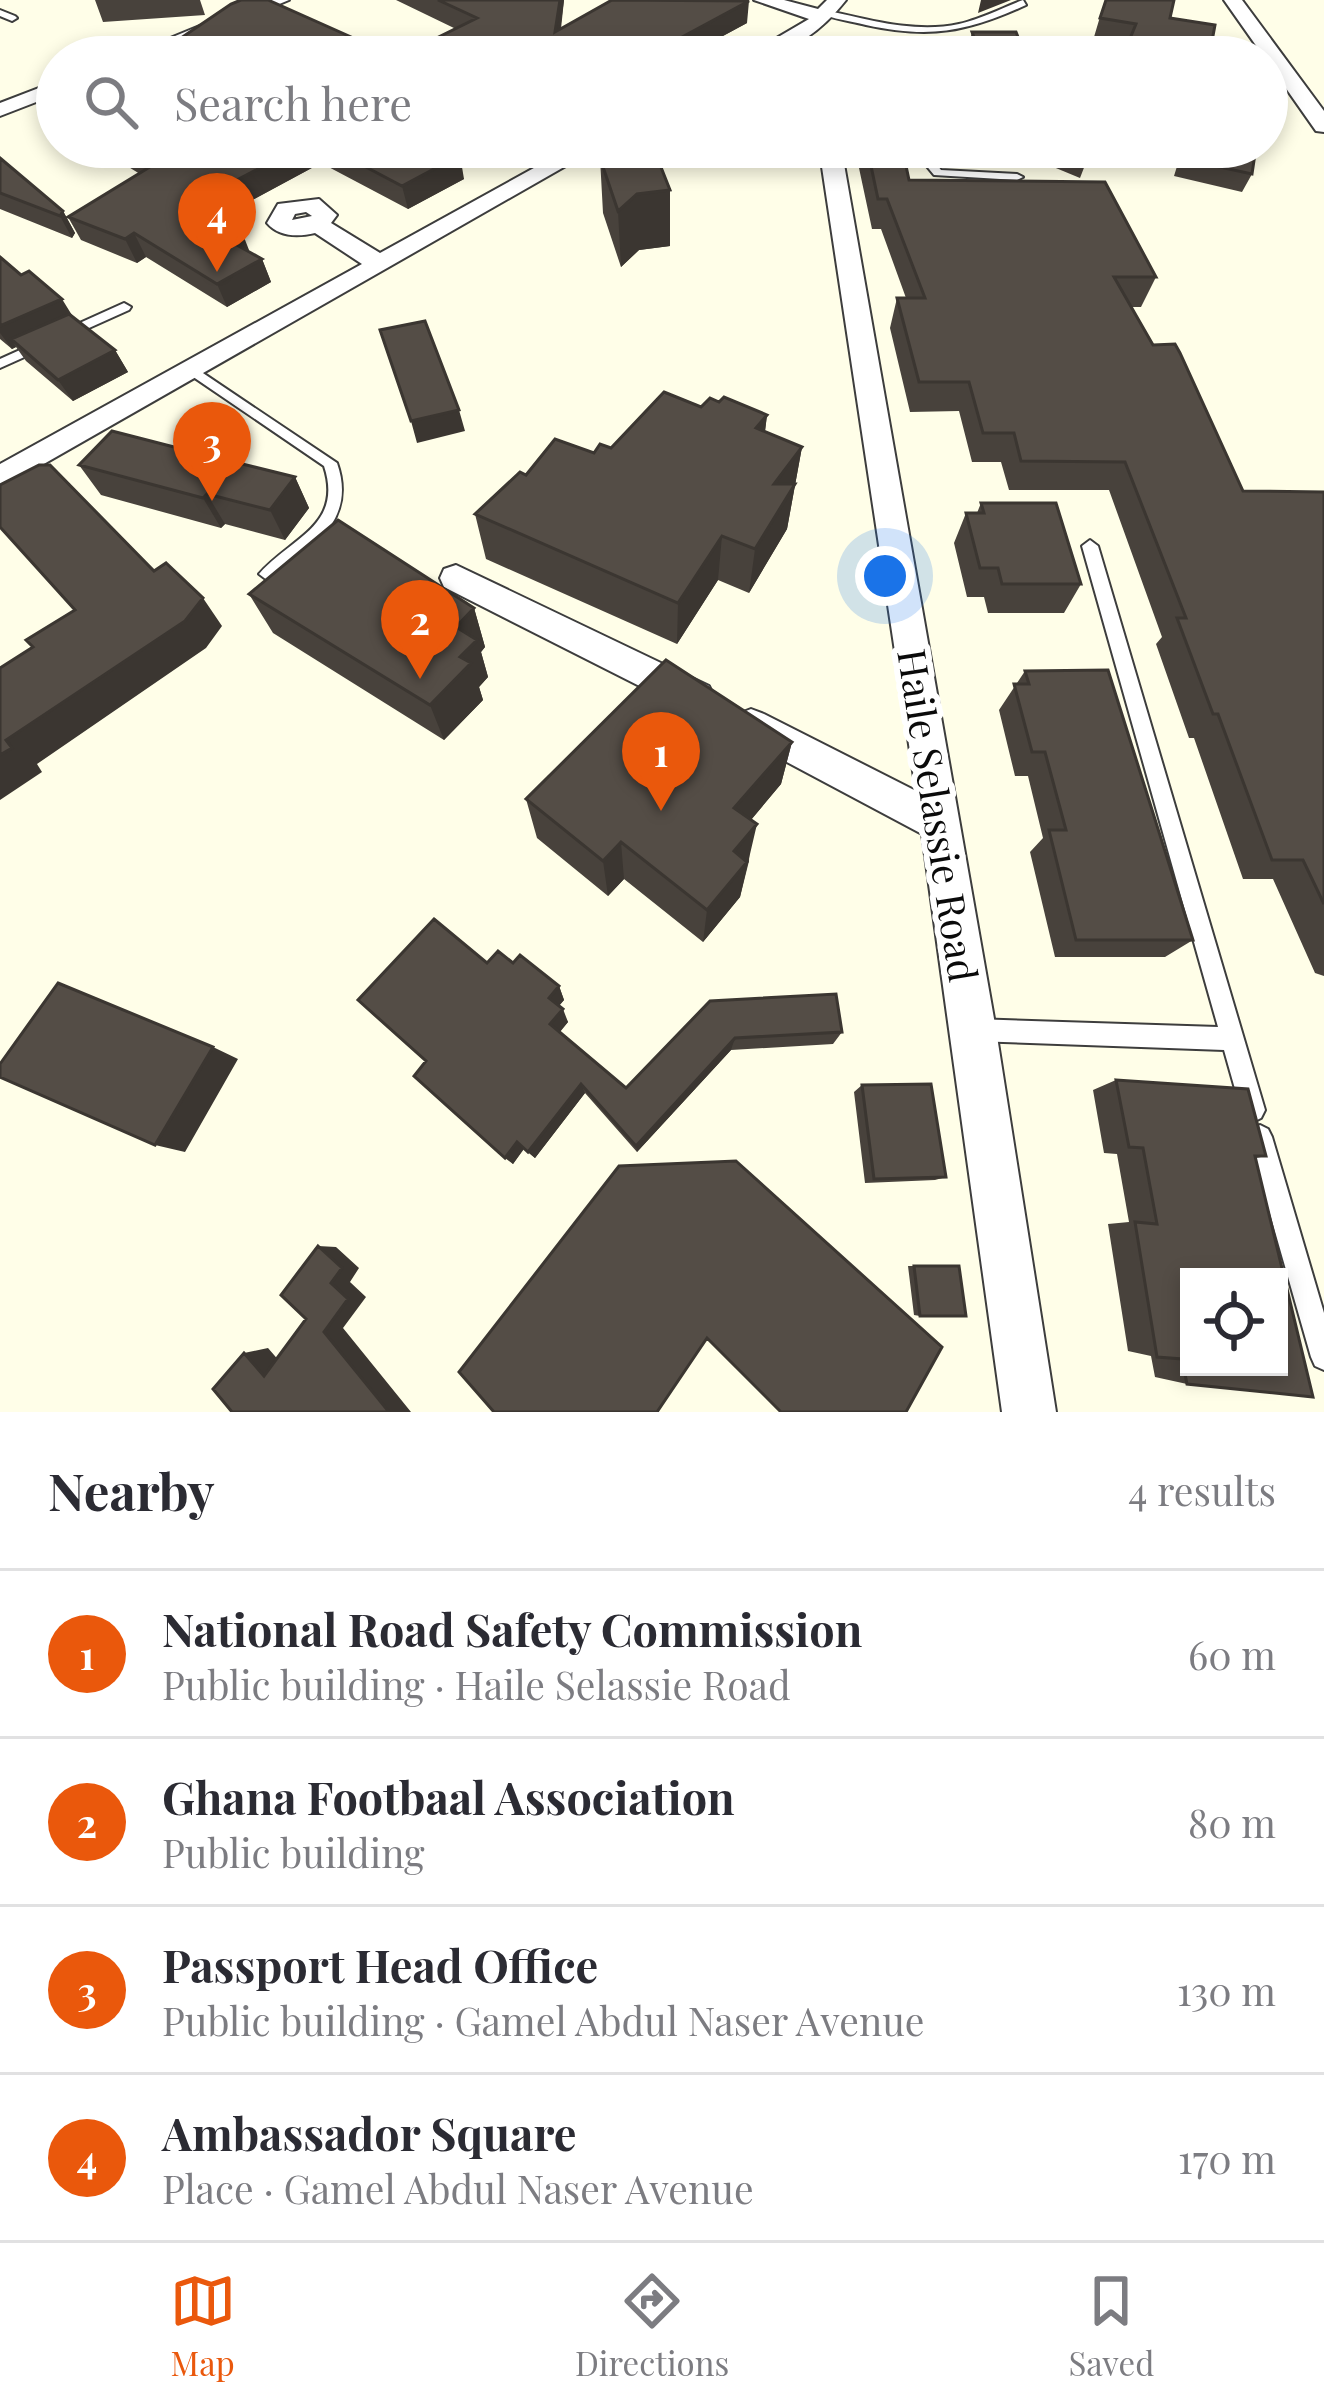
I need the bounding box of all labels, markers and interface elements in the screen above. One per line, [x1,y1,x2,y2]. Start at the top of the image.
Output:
search box [36,36,1288,168]
icon: search [78,69,144,135]
text: Search here [174,72,412,132]
pin: 4 [178,173,256,272]
pin: 3 [173,402,251,501]
your location [855,546,915,606]
pin: 2 [381,580,459,679]
street label: Haile Selassie Road [887,645,991,985]
pin: 1 [622,712,700,811]
map controls [1180,1268,1288,1376]
button: locate [1180,1268,1288,1376]
text: Nearby [48,1456,214,1524]
text: 4 results [1128,1464,1276,1516]
text: National Road Safety Commission [162,1598,862,1658]
text: 1 [80,1628,94,1680]
text: 60 m [1188,1628,1276,1680]
text: Public building · Haile Selassie Road [162,1658,791,1710]
text: Ghana Footbaal Association [162,1766,735,1826]
text: 2 [77,1796,97,1848]
text: 80 m [1188,1796,1276,1848]
text: Public building [162,1826,425,1878]
text: Passport Head Office [162,1934,598,1994]
text: 3 [77,1964,97,2016]
text: 130 m [1177,1964,1276,2016]
text: Public building · Gamel Abdul Naser Avenue [162,1994,925,2046]
text: Ambassador Square [162,2102,576,2162]
text: 4 [77,2132,97,2184]
text: 170 m [1178,2132,1276,2184]
text: Place · Gamel Abdul Naser Avenue [162,2162,754,2214]
tab: Map [170,2268,236,2384]
tab: Directions [575,2268,729,2384]
tab: Saved [1069,2268,1154,2384]

